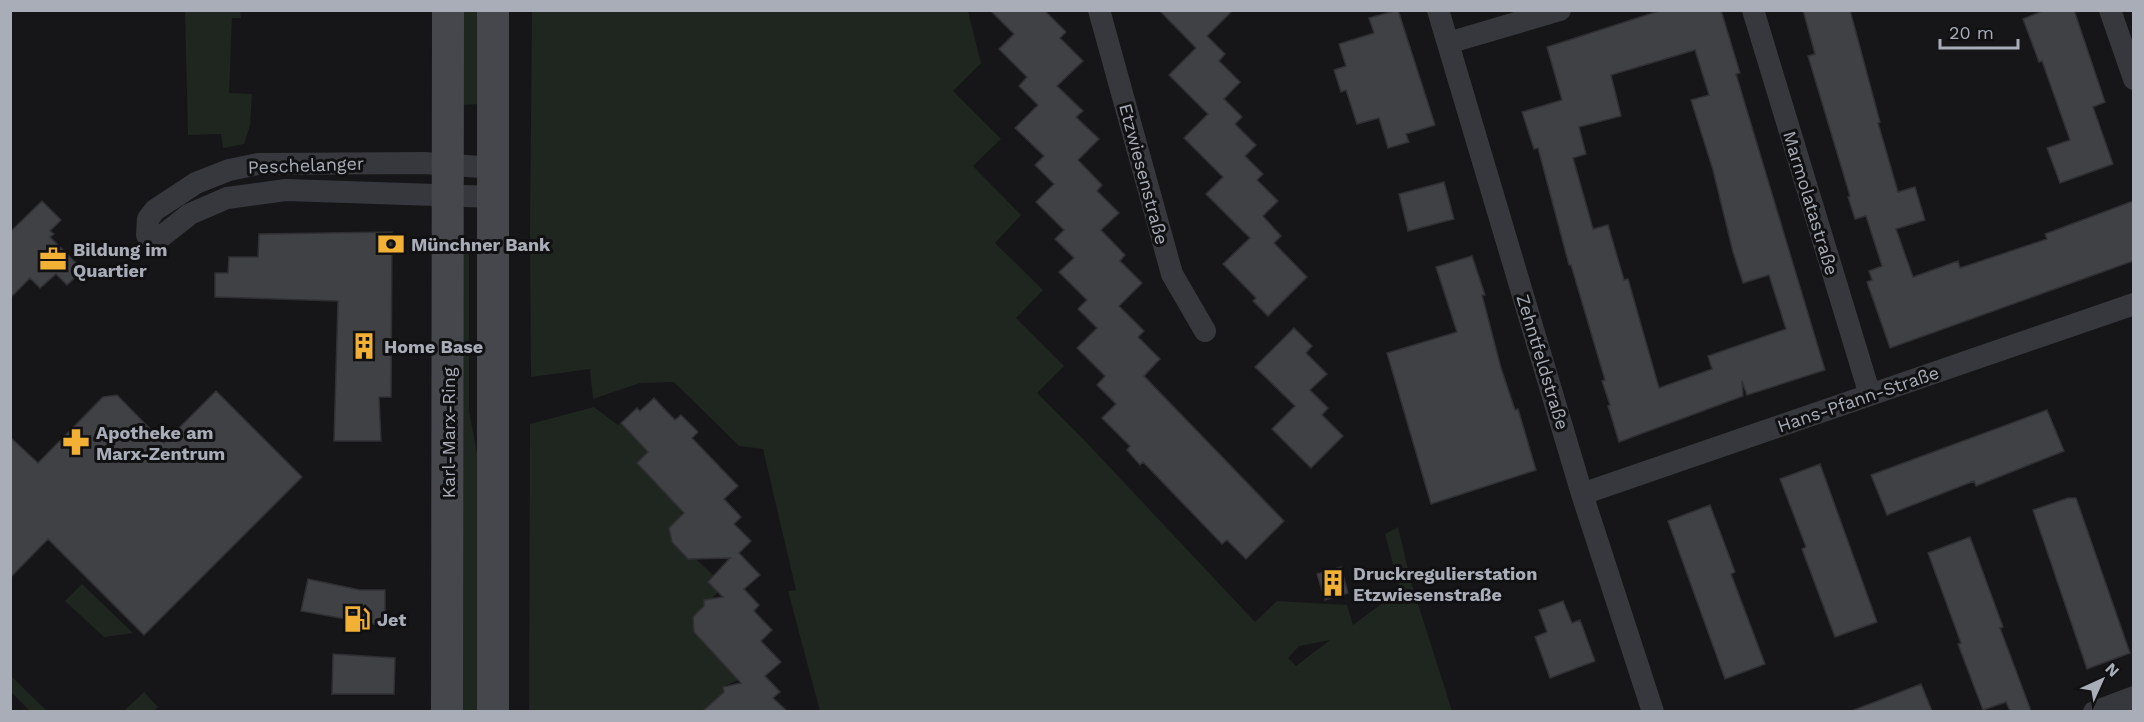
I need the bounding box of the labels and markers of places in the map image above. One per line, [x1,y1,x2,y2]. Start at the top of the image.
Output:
bank icon: Münchner Bank [376,229,406,259]
place label: Münchner Bank [411,234,551,255]
place label: Bildung im Quartier [73,239,167,281]
office icon: Bildung im Quartier [38,244,68,274]
building icon: Home Base [349,331,379,361]
place label: Home Base [384,336,483,357]
place label: Apotheke am Marx-Zentrum [96,422,225,464]
pharmacy icon: Apotheke am Marx-Zentrum [61,427,91,457]
place label: Druckregulierstation Etzwiesenstraße [1353,563,1537,605]
building icon: Druckregulierstation Etzwiesenstraße [1318,568,1348,598]
fuel station icon: Jet [342,604,372,634]
place label: Jet [377,609,406,630]

